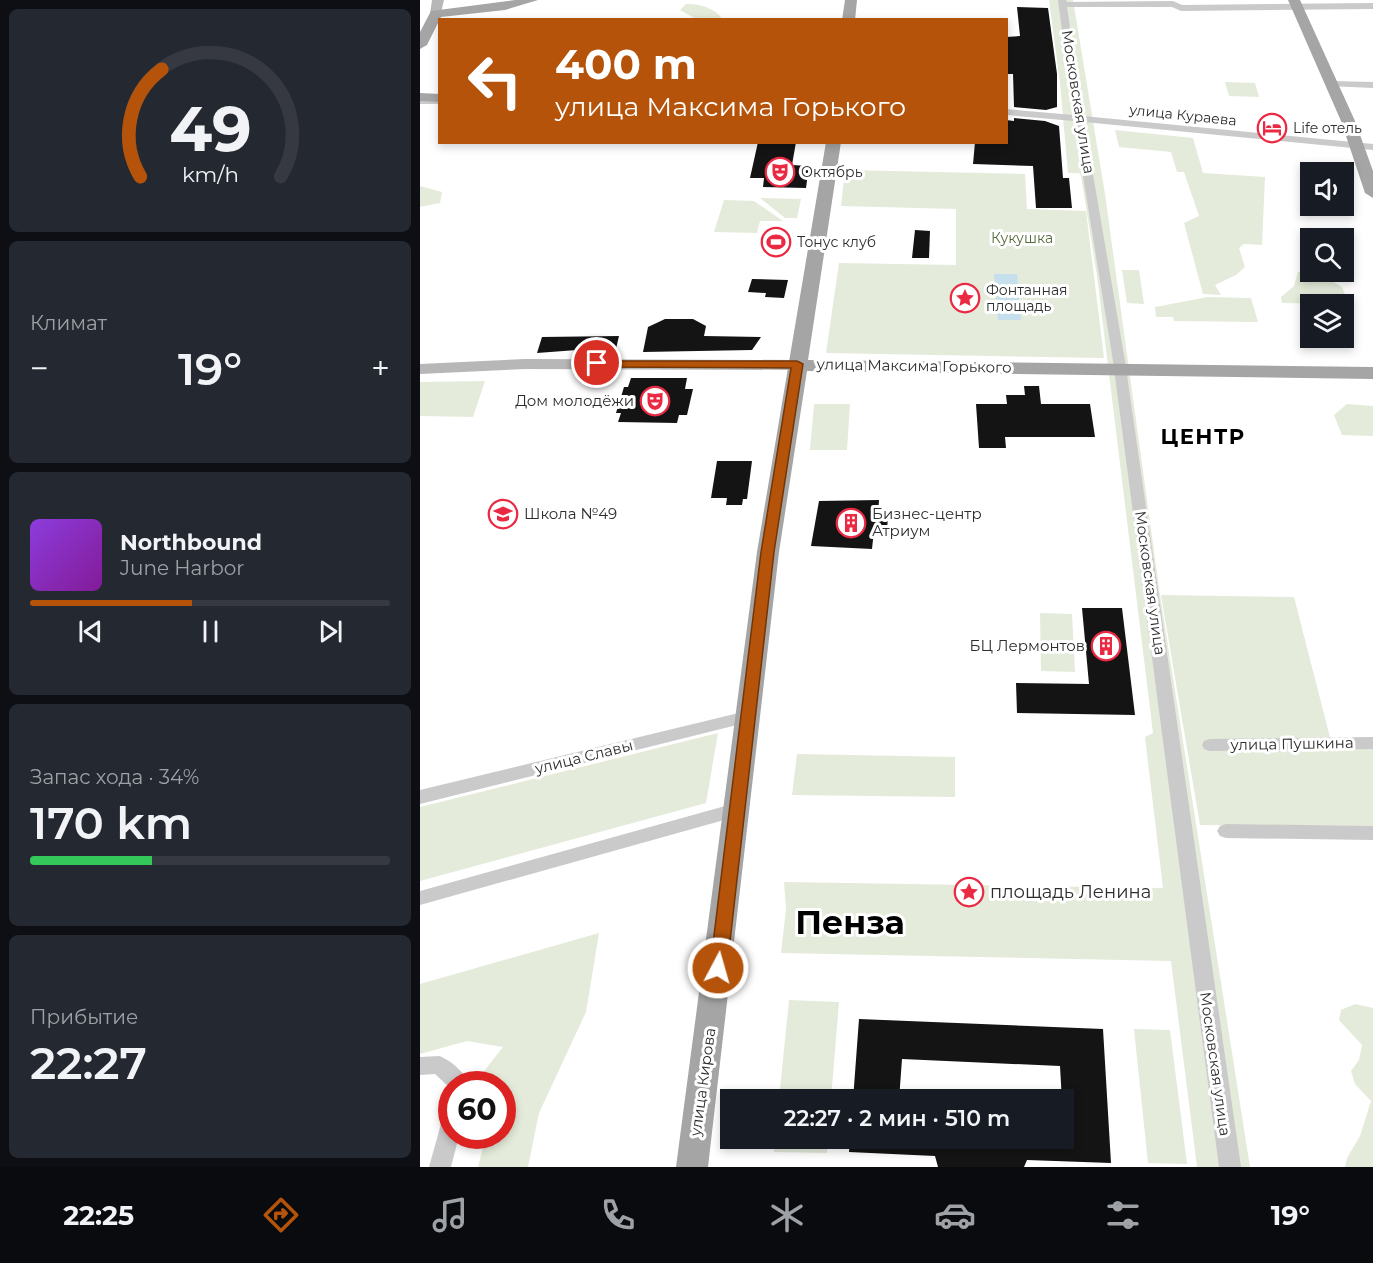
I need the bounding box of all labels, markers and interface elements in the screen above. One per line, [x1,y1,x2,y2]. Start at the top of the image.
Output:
street label: Московская улица [1058,29,1099,175]
text: 400 m [555,38,697,90]
icon: left [456,42,534,120]
text: улица Максима Горького [555,90,906,123]
text: 49 [169,91,251,167]
street label: улица Кураева [1128,100,1238,130]
hotel icon: Life отель [1256,112,1288,144]
place label: Life отель [1293,119,1362,137]
theatre icon: Октябрь [764,156,796,188]
text: km/h [181,162,239,188]
map controls [1300,162,1354,348]
button: sound [1300,162,1354,216]
place label: Октябрь [801,163,863,181]
sports icon: Тонус клуб [760,226,792,258]
button: search [1300,228,1354,282]
park label: Кукушка [991,229,1053,247]
place label: Тонус клуб [797,233,876,251]
place label: Фонтанная площадь [986,281,1068,315]
place icon: Фонтанная площадь [949,282,981,314]
button: layers [1300,294,1354,348]
text: Климат [30,311,107,335]
pin [571,337,622,388]
text: 19° [178,341,242,396]
icon: arrive [580,346,613,379]
text: − [30,348,49,388]
text: + [371,348,390,388]
street label: улица Максима Горького [815,354,1012,377]
theatre icon: Дом молодёжи [639,385,671,417]
place label: Дом молодёжи [515,391,634,410]
district label: ЦЕНТР [1160,424,1246,449]
school or university icon: Школа №49 [487,498,519,530]
place label: Школа №49 [524,504,617,523]
place label: Бизнес-центр Атриум [872,504,982,540]
building icon: Бизнес-центр Атриум [835,507,867,539]
street label: Московская улица [1131,510,1170,656]
text: Northbound [120,529,262,556]
text: June Harbor [120,556,244,580]
icon: previous [74,615,107,648]
icon: pause [194,615,227,648]
icon: next [314,615,347,648]
building icon: БЦ Лермонтов [1090,630,1122,662]
place label: БЦ Лермонтов [970,636,1085,655]
street label: улица Пушкина [1229,733,1354,754]
street label: улица Славы [532,735,635,778]
text: Запас хода · 34% [30,765,199,789]
text: 170 km [30,795,192,850]
place icon: площадь Ленина [953,876,985,908]
place label: площадь Ленина [990,881,1151,903]
district label: Пенза [795,902,905,942]
position arrow [686,936,750,1000]
street label: Московская улица [1196,991,1235,1137]
text: Прибытие [30,1005,138,1029]
street label: улица Кирова [685,1027,720,1138]
text: 22:27 [30,1035,147,1090]
speed limit sign: 60 [438,1071,516,1149]
text: 22:27 · 2 мин · 510 m [784,1105,1010,1132]
icon: directions [260,1194,302,1236]
icon: music [429,1194,471,1236]
icon: phone [597,1194,639,1236]
icon: climate [766,1194,808,1236]
icon: car [934,1194,976,1236]
icon: filters [1102,1194,1144,1236]
text: 22:25 [63,1199,134,1232]
text: 19° [1271,1199,1310,1232]

